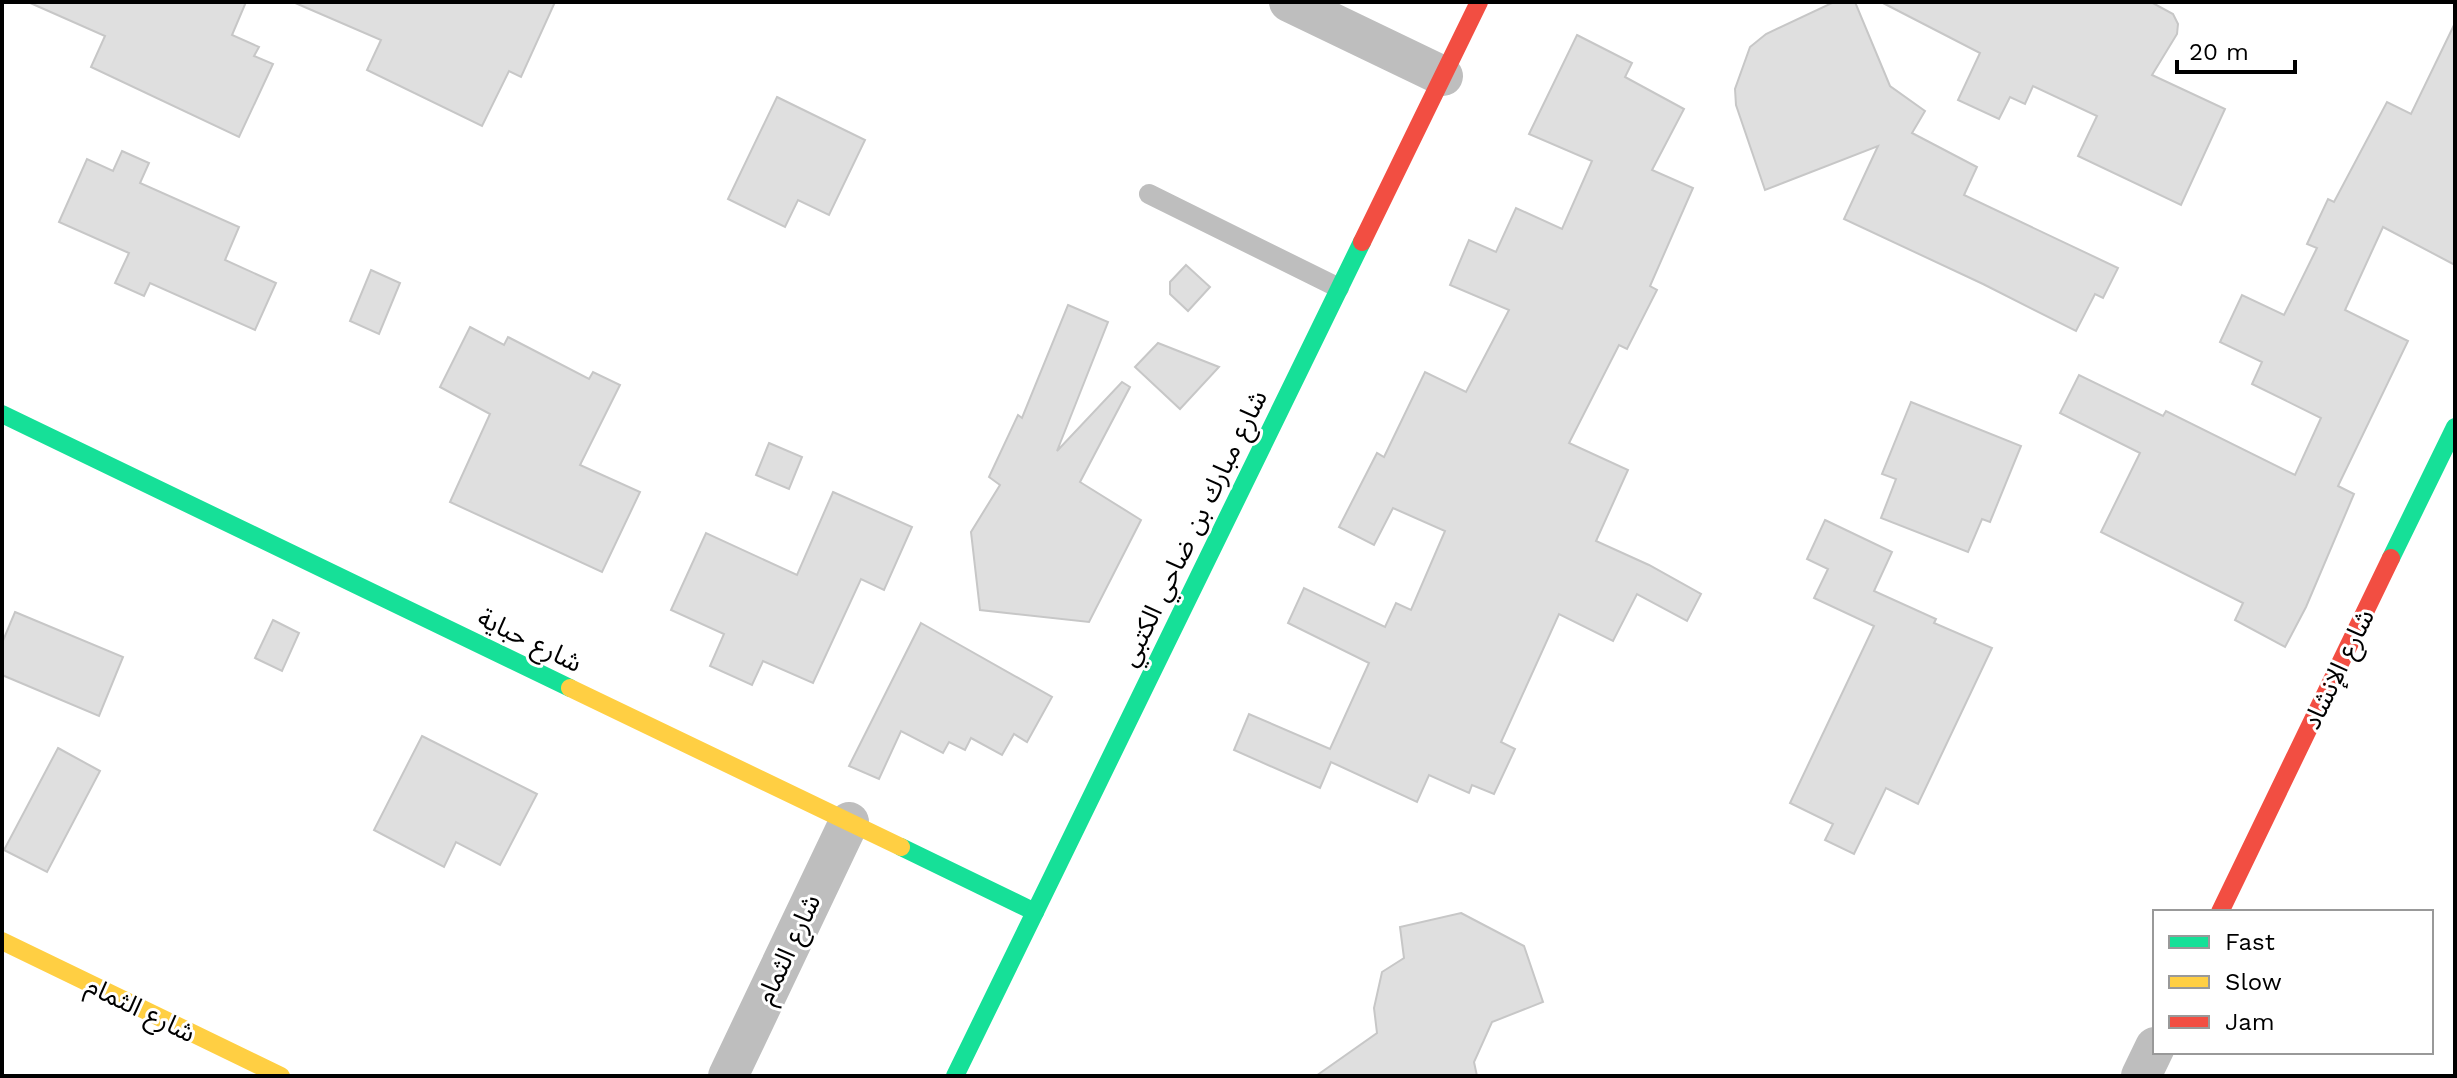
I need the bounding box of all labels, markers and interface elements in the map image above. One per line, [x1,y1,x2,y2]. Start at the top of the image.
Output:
scale bar [2177,24,2295,74]
text: 20 m [2189,38,2249,66]
street label: شارع مبارك بن ضاحي الكتبي [1113,385,1278,673]
street label: شارع حباية [471,602,587,682]
street label: شارع الإنشاد [2296,604,2384,736]
street label: شارع الثمام [750,889,831,1011]
legend [2153,910,2433,1054]
text: Fast [2225,928,2275,956]
text: Slow [2225,968,2282,996]
street label: شارع الثمام [79,970,200,1053]
text: Jam [2225,1008,2275,1036]

